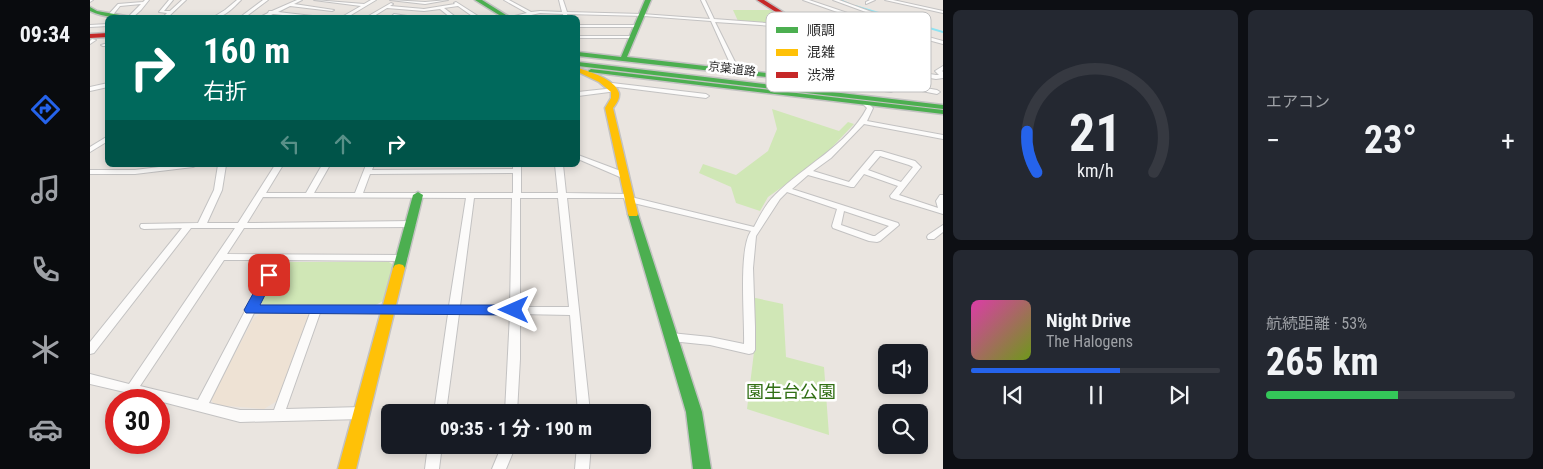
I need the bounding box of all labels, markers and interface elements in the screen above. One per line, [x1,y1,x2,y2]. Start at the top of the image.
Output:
legend [766,12,931,92]
text: 09:34 [20,22,70,47]
text: 順調 [807,22,835,38]
text: 160 m [203,31,290,72]
icon: right [120,35,185,100]
text: 混雑 [807,44,835,60]
street label: 京葉道路 [707,59,757,79]
text: 渋滞 [807,67,835,83]
text: 右折 [203,79,247,104]
icon: directions [28,92,63,127]
text: エアコン [1266,92,1330,111]
text: 21 [1069,103,1122,164]
text: 23° [1364,118,1417,162]
text: − [1266,124,1280,157]
text: + [1501,124,1515,157]
icon: left [276,130,304,158]
icon: ahead [329,130,357,158]
icon: right [382,130,410,158]
text: km/h [1077,160,1114,181]
icon: music [28,172,63,207]
icon: phone [28,252,63,287]
pin [248,254,290,296]
icon: arrive [255,261,283,289]
position arrow [487,283,539,335]
text: Night Drive [1046,309,1131,332]
text: 航続距離 · 53% [1266,314,1367,333]
icon: climate [28,332,63,367]
text: The Halogens [1046,332,1133,351]
text: 265 km [1266,340,1379,384]
map controls [878,344,928,454]
button: sound [878,344,928,394]
park label: 園生台公園 [746,381,836,402]
icon: previous [999,381,1027,409]
icon: pause [1082,381,1110,409]
icon: next [1165,381,1193,409]
speed limit sign: 30 [105,389,170,454]
button: search [878,404,928,454]
icon: car [28,412,63,447]
text: 09:35 · 1 分 · 190 m [440,417,592,440]

